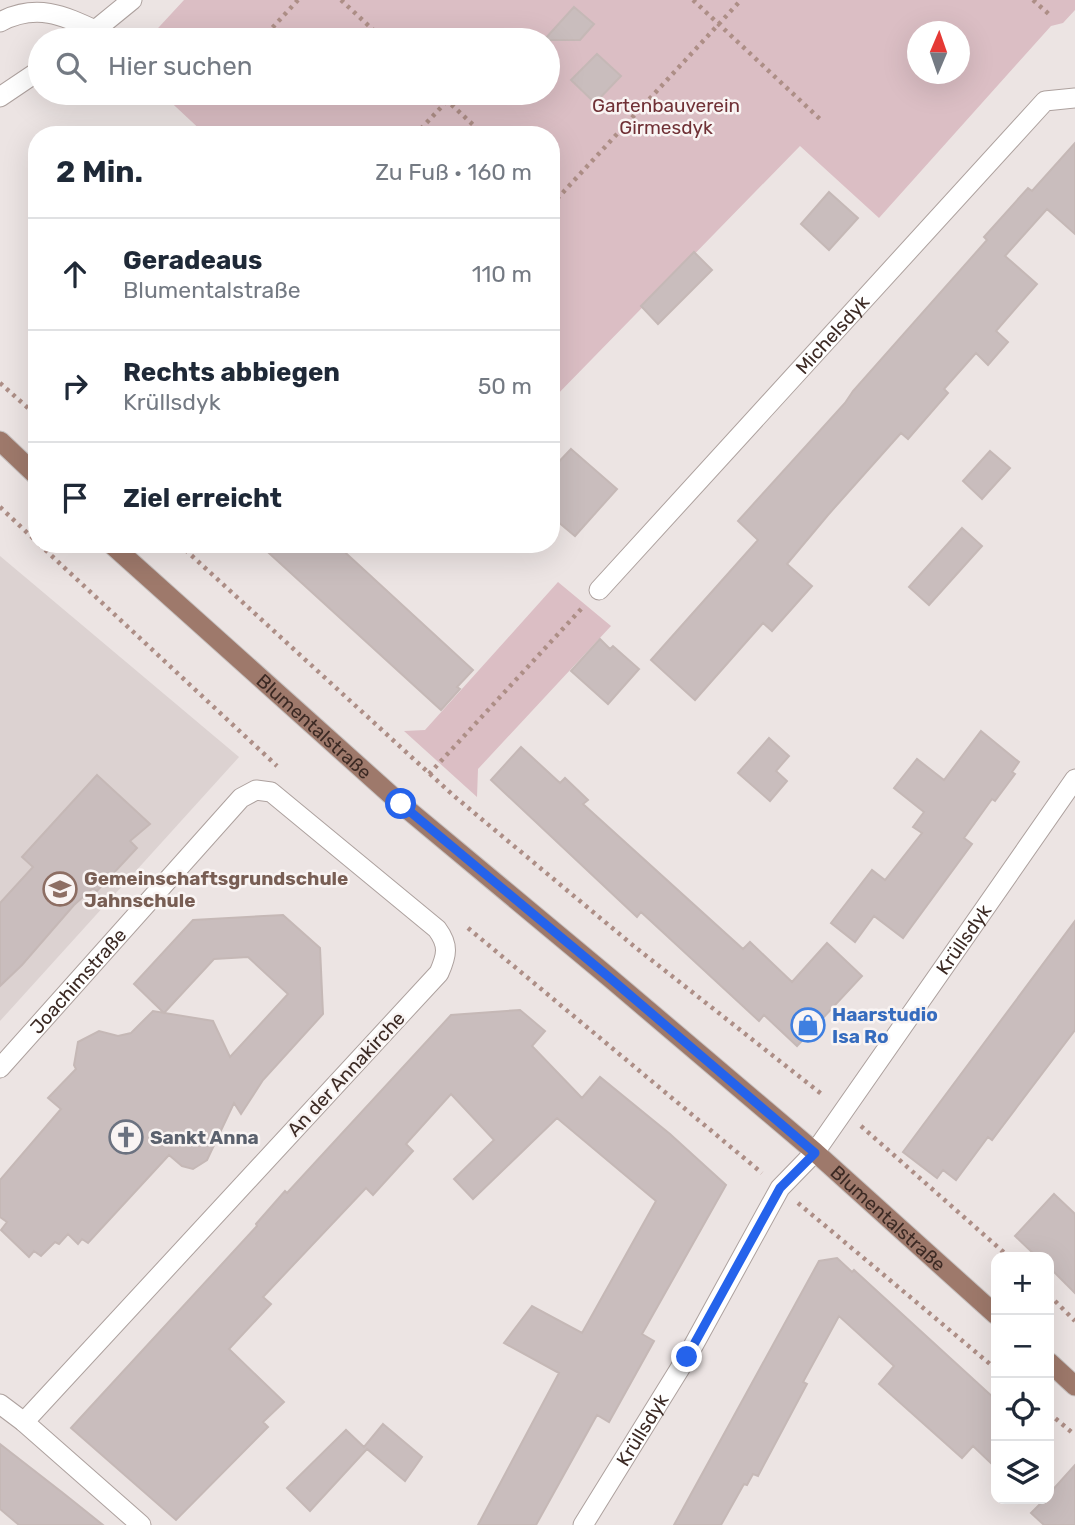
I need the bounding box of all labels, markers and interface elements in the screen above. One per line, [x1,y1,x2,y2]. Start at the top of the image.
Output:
north arrow [907,21,970,84]
search box [28,28,560,105]
icon: search [52,48,90,86]
text: Hier suchen [108,51,253,82]
park label: Gartenbauverein Girmesdyk [592,94,740,139]
text: 2 Min. [56,154,143,190]
text: Zu Fuß · 160 m [375,158,532,186]
text: Geradeaus [123,245,262,276]
icon: ahead [56,255,94,293]
text: 110 m [472,260,532,288]
text: Blumentalstraße [123,276,301,304]
street label: Michelsdyk [791,290,874,378]
text: Rechts abbiegen [123,357,340,388]
icon: right [56,367,94,405]
text: 50 m [478,372,532,400]
text: Krüllsdyk [123,388,221,416]
icon: arrive [56,479,94,517]
text: Ziel erreicht [123,483,282,514]
street label: Blumentalstraße [252,669,377,784]
route start [385,788,416,819]
place label: Gemeinschaftsgrundschule Jahnschule [84,867,348,912]
school or university icon: Gemeinschaftsgrundschule Jahnschule [41,870,79,908]
street label: Krüllsdyk [931,899,996,979]
street label: Joachimstraße [25,923,131,1038]
place label: Haarstudio Isa Ro [832,1003,938,1048]
shop icon: Haarstudio Isa Ro [789,1006,827,1044]
street label: An der Annakirche [282,1007,410,1141]
church icon: Sankt Anna [107,1118,145,1156]
place label: Sankt Anna [150,1126,259,1149]
street label: Blumentalstraße [826,1160,951,1276]
map controls [991,1252,1054,1504]
button: + [991,1252,1054,1315]
button: − [991,1315,1054,1378]
route end [671,1341,702,1372]
button: locate [991,1378,1054,1441]
street label: Krüllsdyk [611,1389,673,1470]
button: layers [991,1441,1054,1504]

